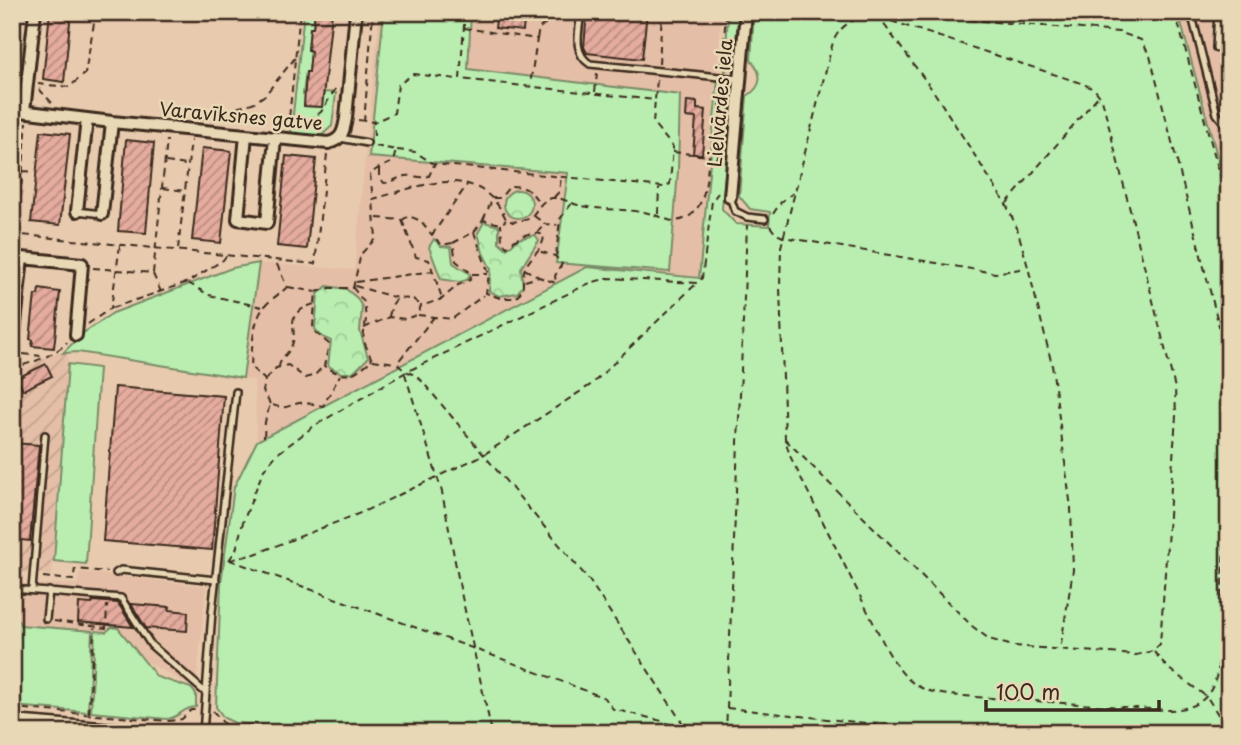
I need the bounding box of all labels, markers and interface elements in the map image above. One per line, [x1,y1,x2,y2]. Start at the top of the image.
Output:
street label: Lielvārdes iela [699,37,739,168]
street label: Varavīksnes gatve [158,94,324,136]
scale bar [986,668,1159,712]
text: 100 m [996,675,1060,707]

